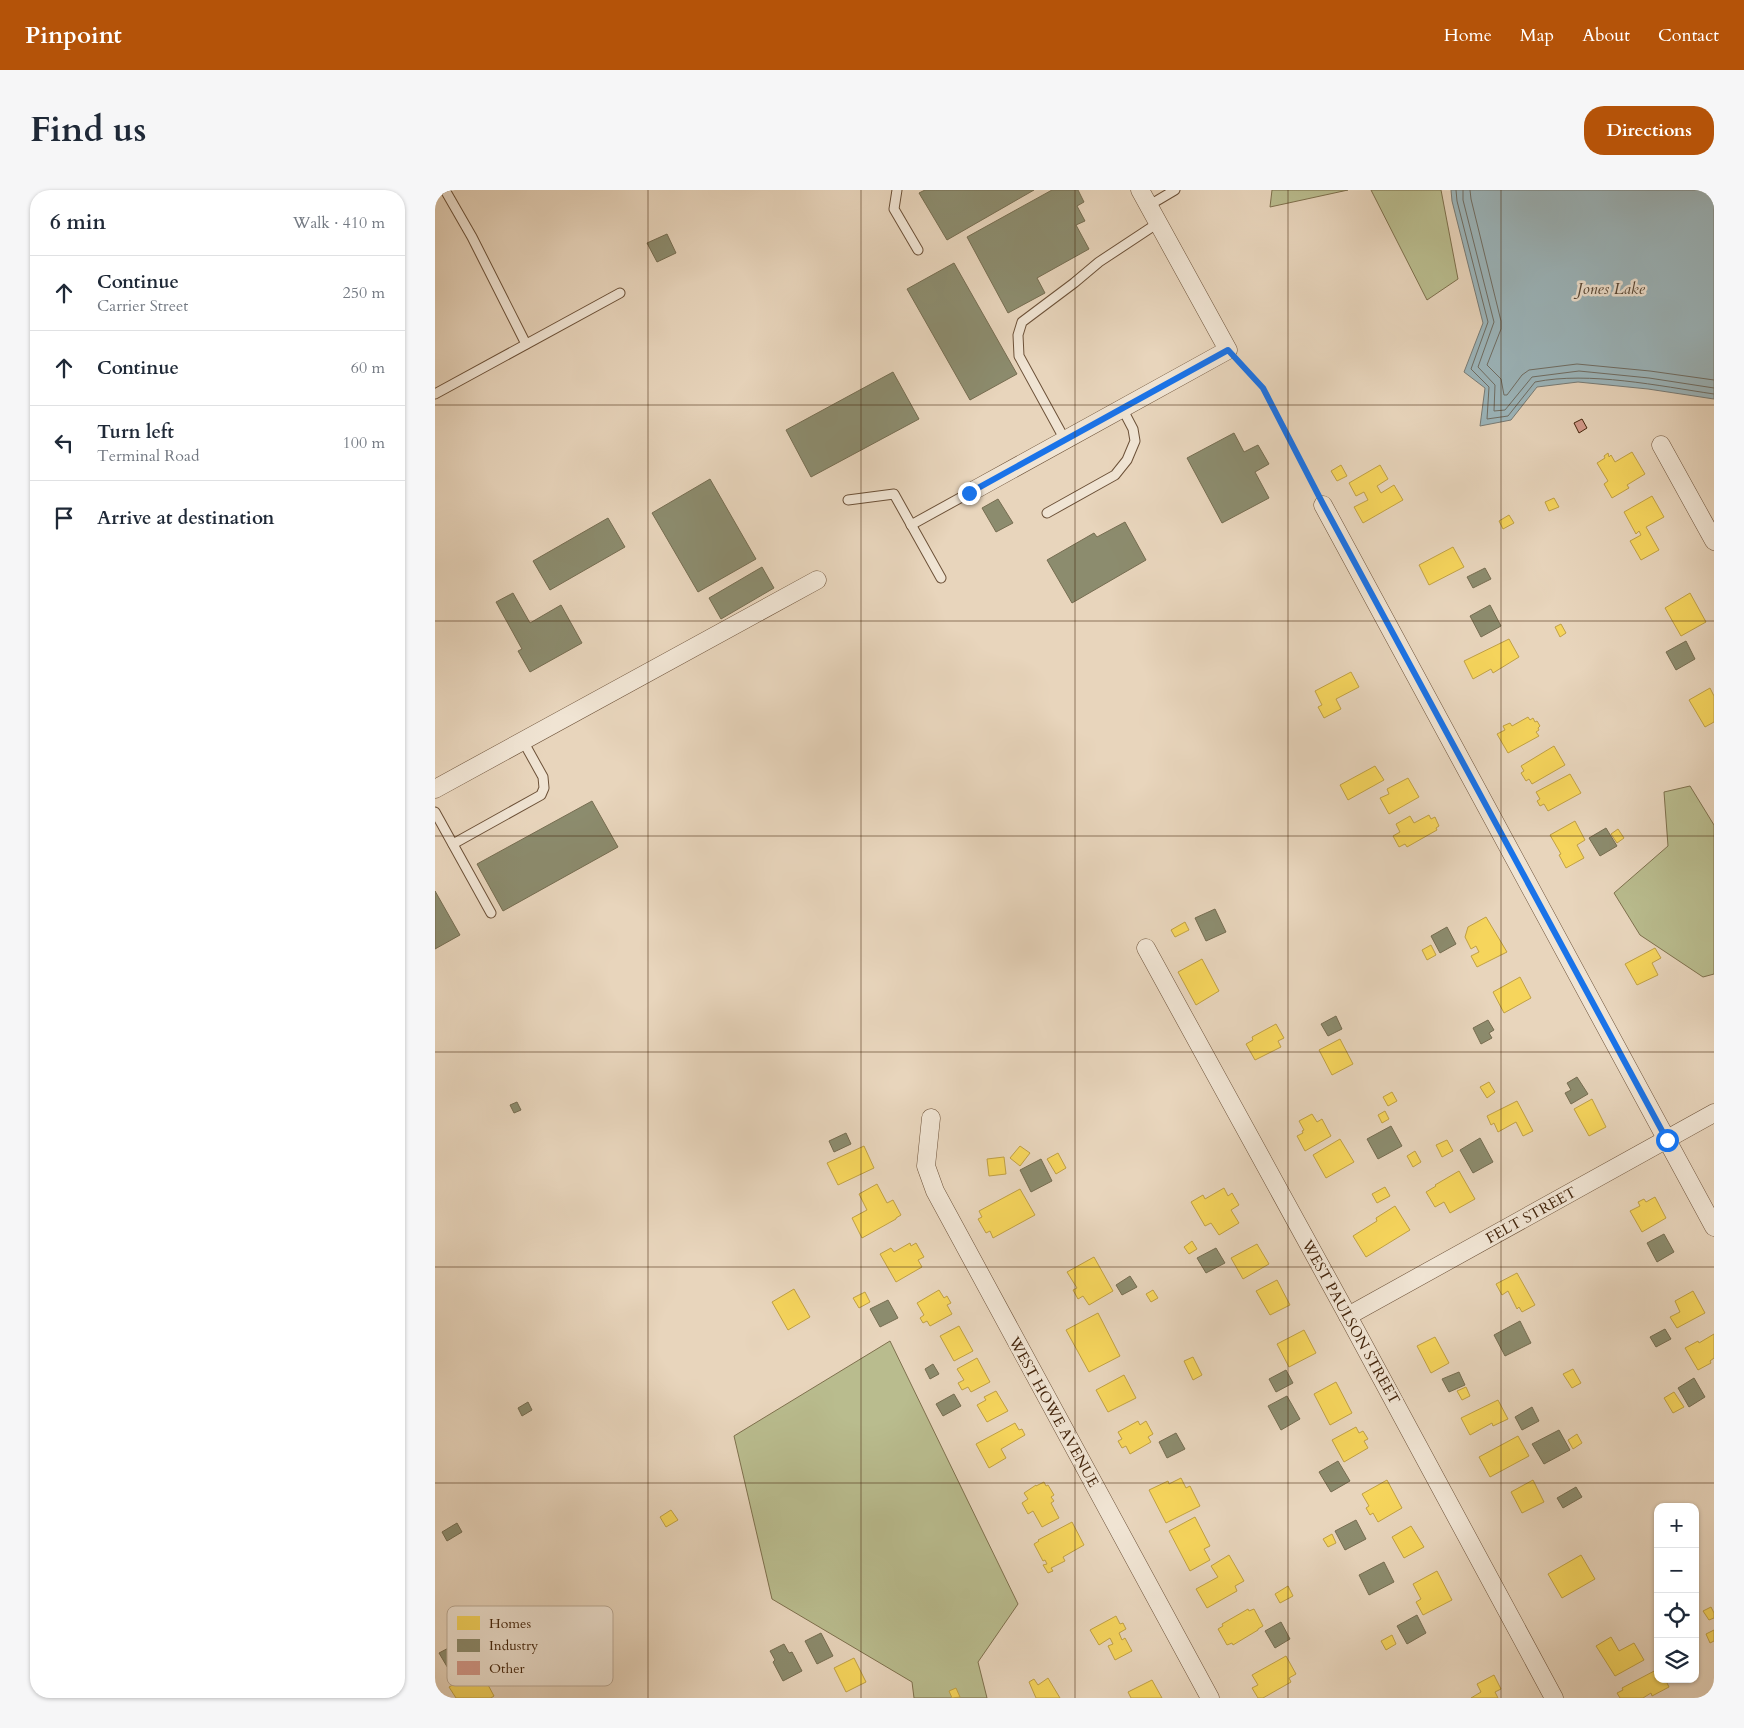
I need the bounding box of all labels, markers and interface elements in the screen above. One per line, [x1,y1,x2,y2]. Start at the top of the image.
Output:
text: Pinpoint [25,19,122,52]
text: Home [1444,23,1492,48]
text: Map [1520,23,1554,48]
text: About [1582,23,1630,48]
text: Contact [1658,23,1719,48]
text: Find us [30,106,146,154]
button: Directions [1584,106,1714,155]
text: 6 min [50,208,106,237]
text: Walk · 410 m [293,212,385,234]
text: Continue [97,269,179,295]
water label: Jones Lake [1573,278,1646,300]
icon: ahead [50,279,78,307]
text: 250 m [343,282,385,304]
text: Carrier Street [97,295,188,317]
icon: ahead [50,354,78,382]
text: Continue [97,355,179,381]
text: 60 m [351,357,385,379]
text: Turn left [97,419,174,445]
icon: left [50,429,78,457]
text: 100 m [343,432,385,454]
text: Terminal Road [97,445,199,467]
route end [958,482,981,505]
icon: arrive [50,504,78,532]
text: Arrive at destination [97,505,274,531]
route start [1656,1129,1679,1152]
street label: FELT STREET [1482,1182,1580,1248]
street label: WEST PAULSON STREET [1297,1235,1405,1408]
street label: WEST HOWE AVENUE [1004,1332,1104,1491]
map controls [1654,1503,1699,1683]
button: + [1654,1503,1699,1548]
button: − [1654,1548,1699,1593]
button: locate [1654,1593,1699,1638]
legend [447,1606,613,1686]
text: Homes [489,1614,531,1633]
text: Industry [489,1636,539,1655]
button: layers [1654,1638,1699,1683]
text: Other [489,1659,526,1678]

